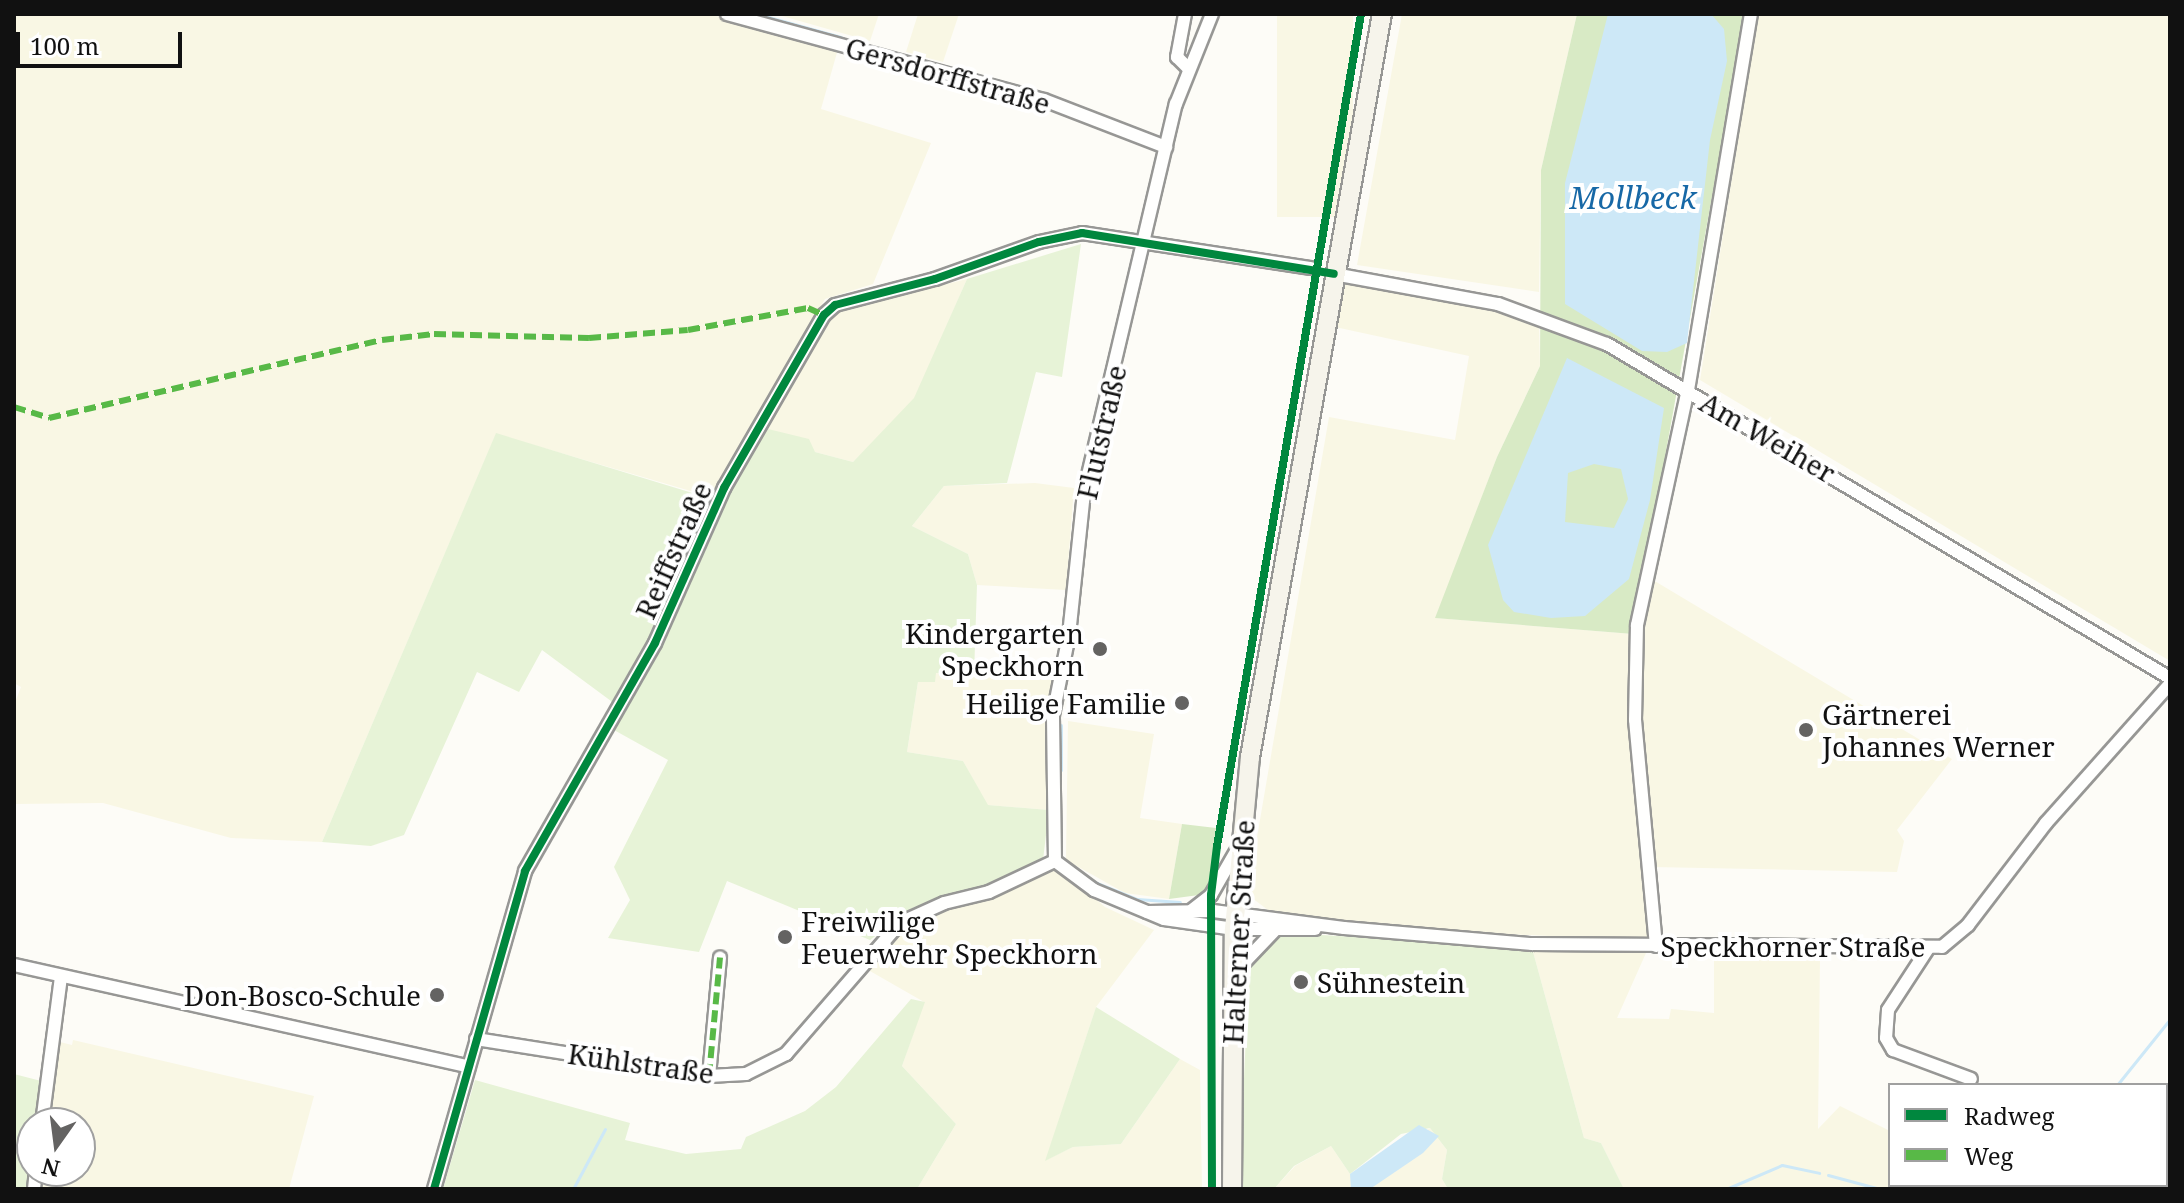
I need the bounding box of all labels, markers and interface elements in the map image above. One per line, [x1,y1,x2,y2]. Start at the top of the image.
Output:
scale bar [20,16,186,66]
text: 100 m [30,29,99,62]
street label: Gersdorffstraße [842,30,1054,120]
water label: Mollbeck [1570,180,1696,216]
street label: Flutstraße [1069,362,1133,502]
street label: Am Weiher [1694,385,1842,489]
street label: Reiffstraße [628,476,718,624]
place label: Kindergarten Speckhorn [905,616,1084,682]
marker: Kindergarten Speckhorn [1091,640,1109,658]
place label: Heilige Familie [966,686,1166,720]
marker: Heilige Familie [1173,694,1191,712]
place label: Gärtnerei Johannes Werner [1822,697,2055,763]
marker: Gärtnerei Johannes Werner [1797,721,1815,739]
street label: Halterner Straße [1215,819,1261,1045]
place label: Freiwilige Feuerwehr Speckhorn [801,904,1097,970]
marker: Freiwilige Feuerwehr Speckhorn [776,928,794,946]
street label: Speckhorner Straße [1661,929,1925,963]
place label: Sühnestein [1317,965,1465,999]
marker: Sühnestein [1292,973,1310,991]
place label: Don-Bosco-Schule [184,978,421,1012]
marker: Don-Bosco-Schule [428,986,446,1004]
street label: Kühlstraße [566,1036,716,1090]
legend [1888,1083,2168,1187]
text: Radweg [1964,1099,2054,1132]
north arrow [16,1107,96,1187]
text: Weg [1964,1139,2013,1172]
text: N [39,1152,63,1185]

